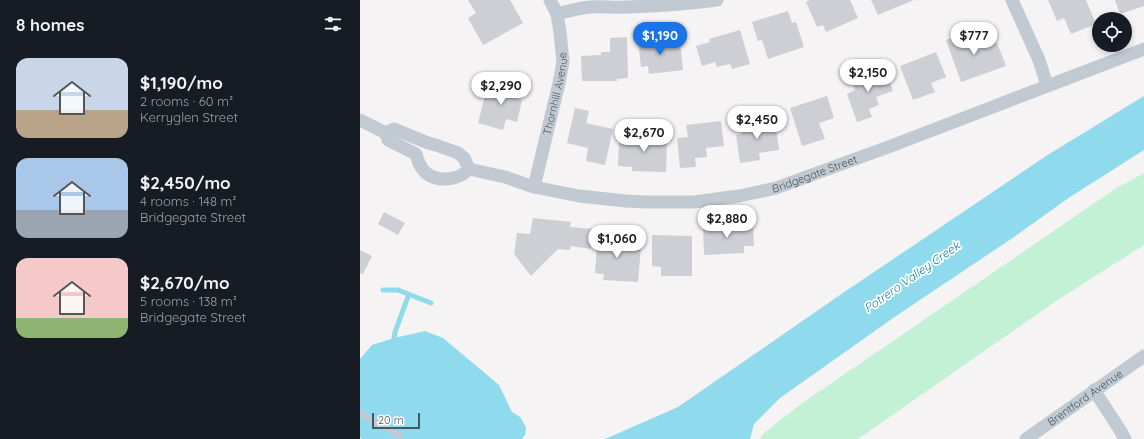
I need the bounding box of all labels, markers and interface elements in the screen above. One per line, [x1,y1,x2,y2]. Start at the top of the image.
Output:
map controls [1092,12,1132,52]
button: locate [1092,12,1132,52]
icon: filters [322,13,344,35]
text: 8 homes [16,14,85,35]
pin: $1,190 [627,22,693,56]
pin: $777 [950,22,998,56]
text: $1,190 [642,27,678,43]
text: $777 [959,27,989,43]
street label: Thornhill Avenue [540,51,570,136]
pin: $2,150 [835,59,901,93]
text: $2,150 [849,64,887,80]
text: $1,190/mo [140,72,223,93]
pin: $2,290 [468,72,534,106]
icon: home [48,74,96,122]
text: $2,290 [480,77,522,93]
text: 2 rooms · 60 m² [140,93,233,109]
pin: $2,450 [724,106,790,140]
text: Kerryglen Street [140,109,238,125]
text: $2,450 [736,111,778,127]
pin: $2,670 [611,119,677,153]
text: $2,670 [623,124,665,140]
street label: Bridgegate Street [771,152,859,196]
text: $2,450/mo [140,172,231,193]
icon: home [48,174,96,222]
text: 4 rooms · 148 m² [140,193,236,209]
pin: $2,880 [694,205,760,239]
text: Bridgegate Street [140,209,246,225]
text: $2,880 [707,210,747,226]
pin: $1,060 [584,225,650,259]
text: $1,060 [597,230,637,246]
water label: Potrero Valley Creek [861,237,964,315]
text: $2,670/mo [140,272,230,293]
icon: home [48,274,96,322]
text: 5 rooms · 138 m² [140,293,237,309]
text: Bridgegate Street [140,309,246,325]
street label: Brentford Avenue [1045,366,1125,429]
scale bar [372,411,420,430]
text: 20 m [378,413,404,427]

